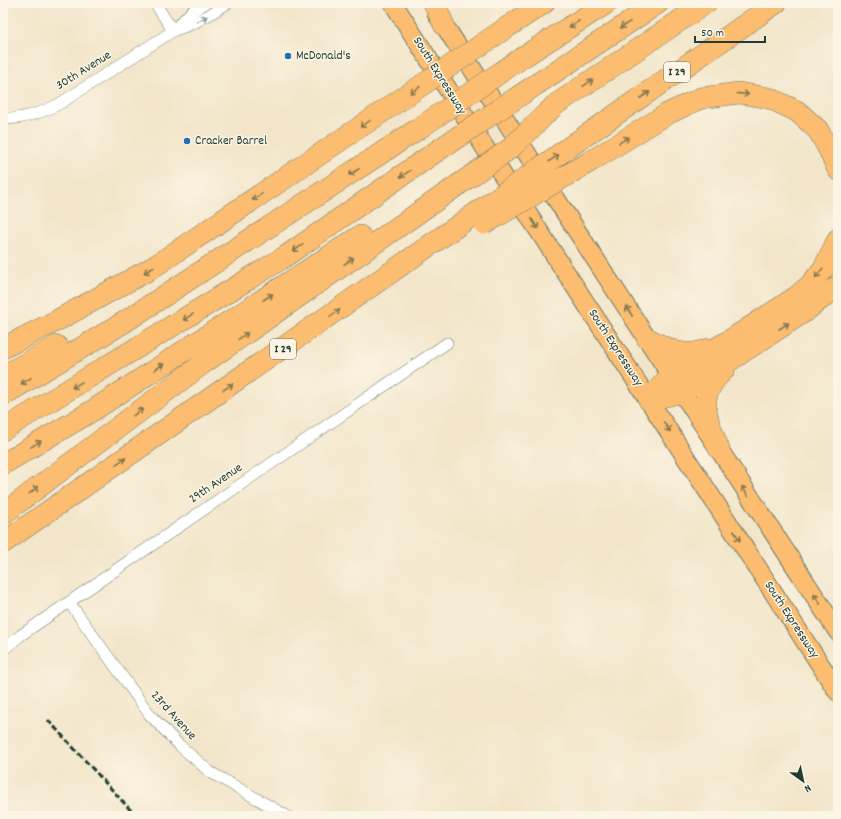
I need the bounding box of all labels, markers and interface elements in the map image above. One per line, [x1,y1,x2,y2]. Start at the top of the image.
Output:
one-way arrow [196,15,208,23]
scale bar [695,18,765,44]
one-way arrow [568,21,580,29]
one-way arrow [620,21,631,29]
text: 50 m [701,25,724,42]
street label: South Expressway [407,33,471,119]
street label: 30th Avenue [53,46,116,96]
place label: McDonald's [296,47,351,66]
marker: McDonald's [283,51,293,61]
road number: I 29 [664,62,690,82]
one-way arrow [582,79,593,87]
one-way arrow [410,86,421,94]
one-way arrow [736,90,749,97]
one-way arrow [639,91,650,99]
one-way arrow [360,120,371,128]
place label: Cracker Barrel [195,132,267,151]
marker: Cracker Barrel [182,136,192,146]
one-way arrow [618,136,630,144]
one-way arrow [548,154,559,162]
one-way arrow [348,168,359,176]
one-way arrow [400,170,411,178]
one-way arrow [252,193,263,201]
one-way arrow [530,219,539,230]
one-way arrow [293,244,304,252]
one-way arrow [344,257,355,265]
one-way arrow [143,266,155,274]
one-way arrow [815,268,824,279]
one-way arrow [262,293,273,301]
street label: South Expressway [583,306,648,391]
one-way arrow [625,306,633,317]
one-way arrow [329,309,340,317]
one-way arrow [182,313,194,321]
one-way arrow [778,321,789,330]
one-way arrow [237,332,248,340]
road number: I 29 [270,339,296,359]
one-way arrow [153,363,165,371]
one-way arrow [20,377,32,385]
one-way arrow [71,381,83,389]
one-way arrow [222,383,233,391]
one-way arrow [132,408,143,417]
one-way arrow [663,421,671,433]
one-way arrow [30,439,42,447]
one-way arrow [115,457,126,465]
street label: 29th Avenue [185,459,247,509]
one-way arrow [28,486,39,495]
one-way arrow [741,486,749,497]
one-way arrow [733,531,741,542]
street label: South Expressway [759,578,824,663]
one-way arrow [812,593,820,605]
street label: 23rd Avenue [146,687,201,745]
north arrow [783,761,823,801]
text: N [800,780,814,796]

